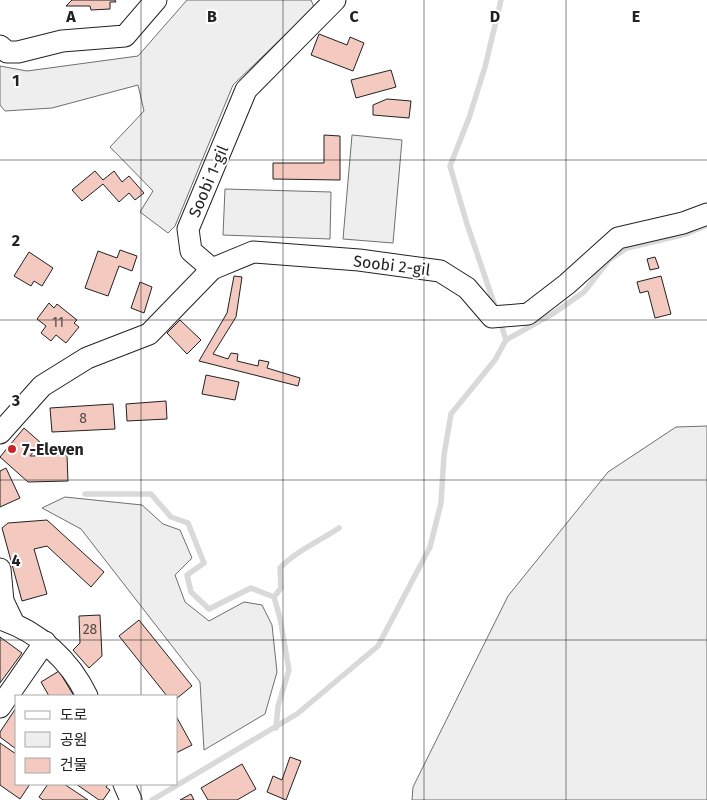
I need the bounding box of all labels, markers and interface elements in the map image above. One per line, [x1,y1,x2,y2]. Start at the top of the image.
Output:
text: A [65,7,76,26]
text: B [207,7,217,26]
text: C [349,7,359,26]
text: D [490,7,500,26]
text: E [632,7,640,26]
text: 1 [12,71,20,90]
street label: Soobi 1-gil [185,142,232,220]
text: 2 [12,231,20,250]
street label: Soobi 2-gil [352,251,432,280]
house number: 11 [52,314,64,331]
text: 3 [11,391,20,410]
house number: 8 [79,410,87,427]
place label: 7-Eleven [22,440,84,459]
marker: 7-Eleven [6,443,18,455]
text: 4 [11,551,21,570]
house number: 28 [83,621,98,638]
legend [15,695,178,785]
text: 도로 [60,706,88,724]
text: 공원 [60,731,88,749]
text: 건물 [60,756,88,774]

